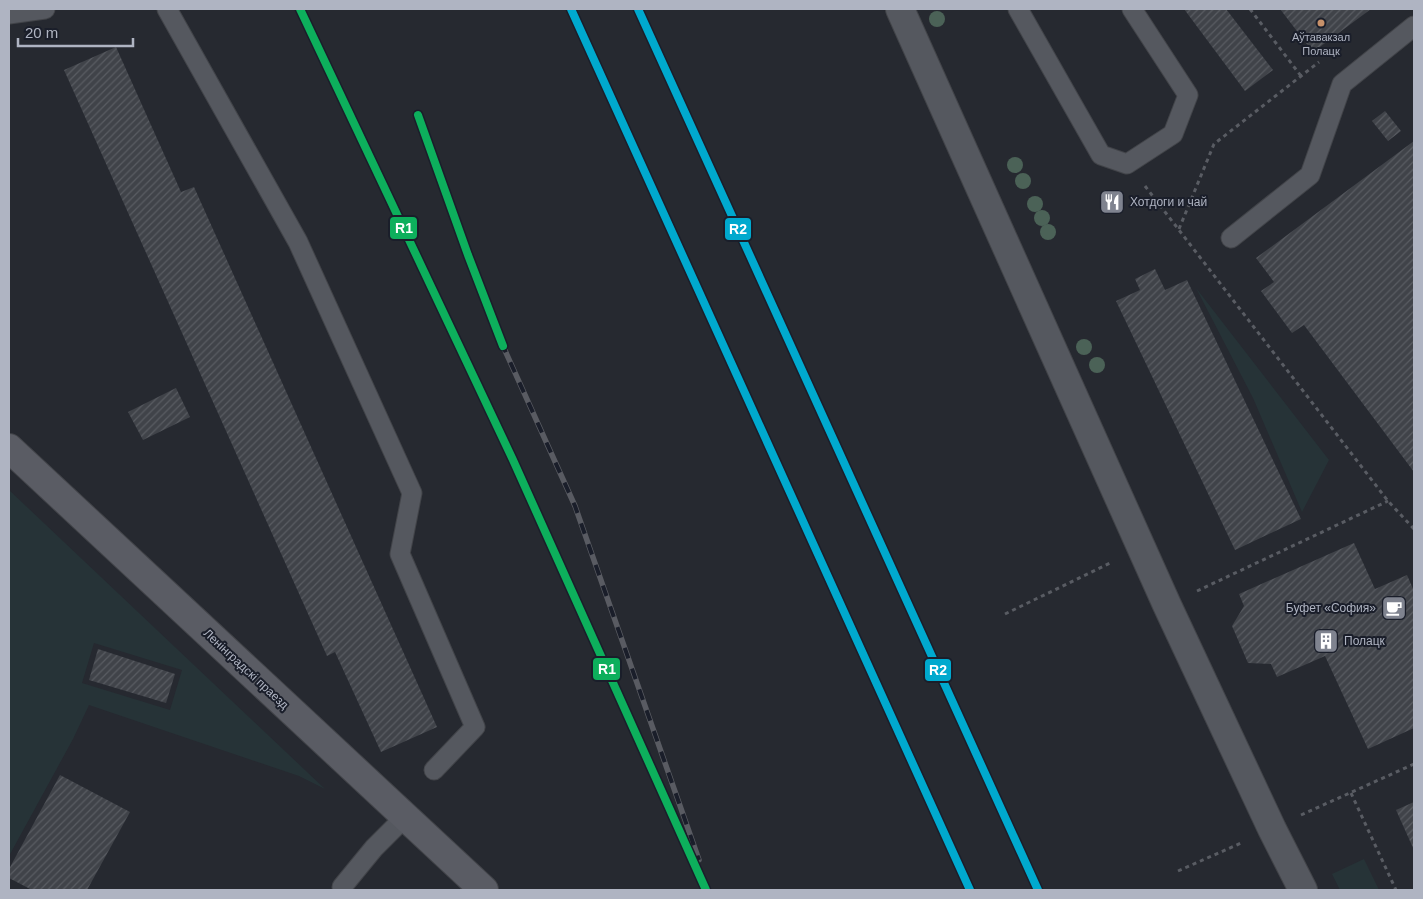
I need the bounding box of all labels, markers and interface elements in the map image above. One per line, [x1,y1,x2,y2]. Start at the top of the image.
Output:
scale bar [18,15,132,47]
marker: Аўтавакзал Полацк [1316,18,1326,28]
text: 20 m [25,24,58,41]
place label: Аўтавакзал Полацк [1292,31,1350,57]
restaurant icon: Хотдоги и чай [1099,189,1125,215]
place label: Хотдоги и чай [1130,195,1207,209]
line badge: R1 [389,216,418,240]
line badge: R2 [724,217,752,241]
text: R1 [395,220,413,236]
text: R2 [729,221,747,237]
cafe icon: Буфет «София» [1381,595,1407,621]
place label: Буфет «София» [1286,601,1376,615]
street label: Ленінградскі праезд [201,626,291,712]
building icon: Полацк [1313,628,1339,654]
place label: Полацк [1344,634,1386,648]
line badge: R1 [592,657,621,681]
line badge: R2 [924,658,952,682]
text: R1 [598,661,616,677]
text: R2 [929,662,947,678]

